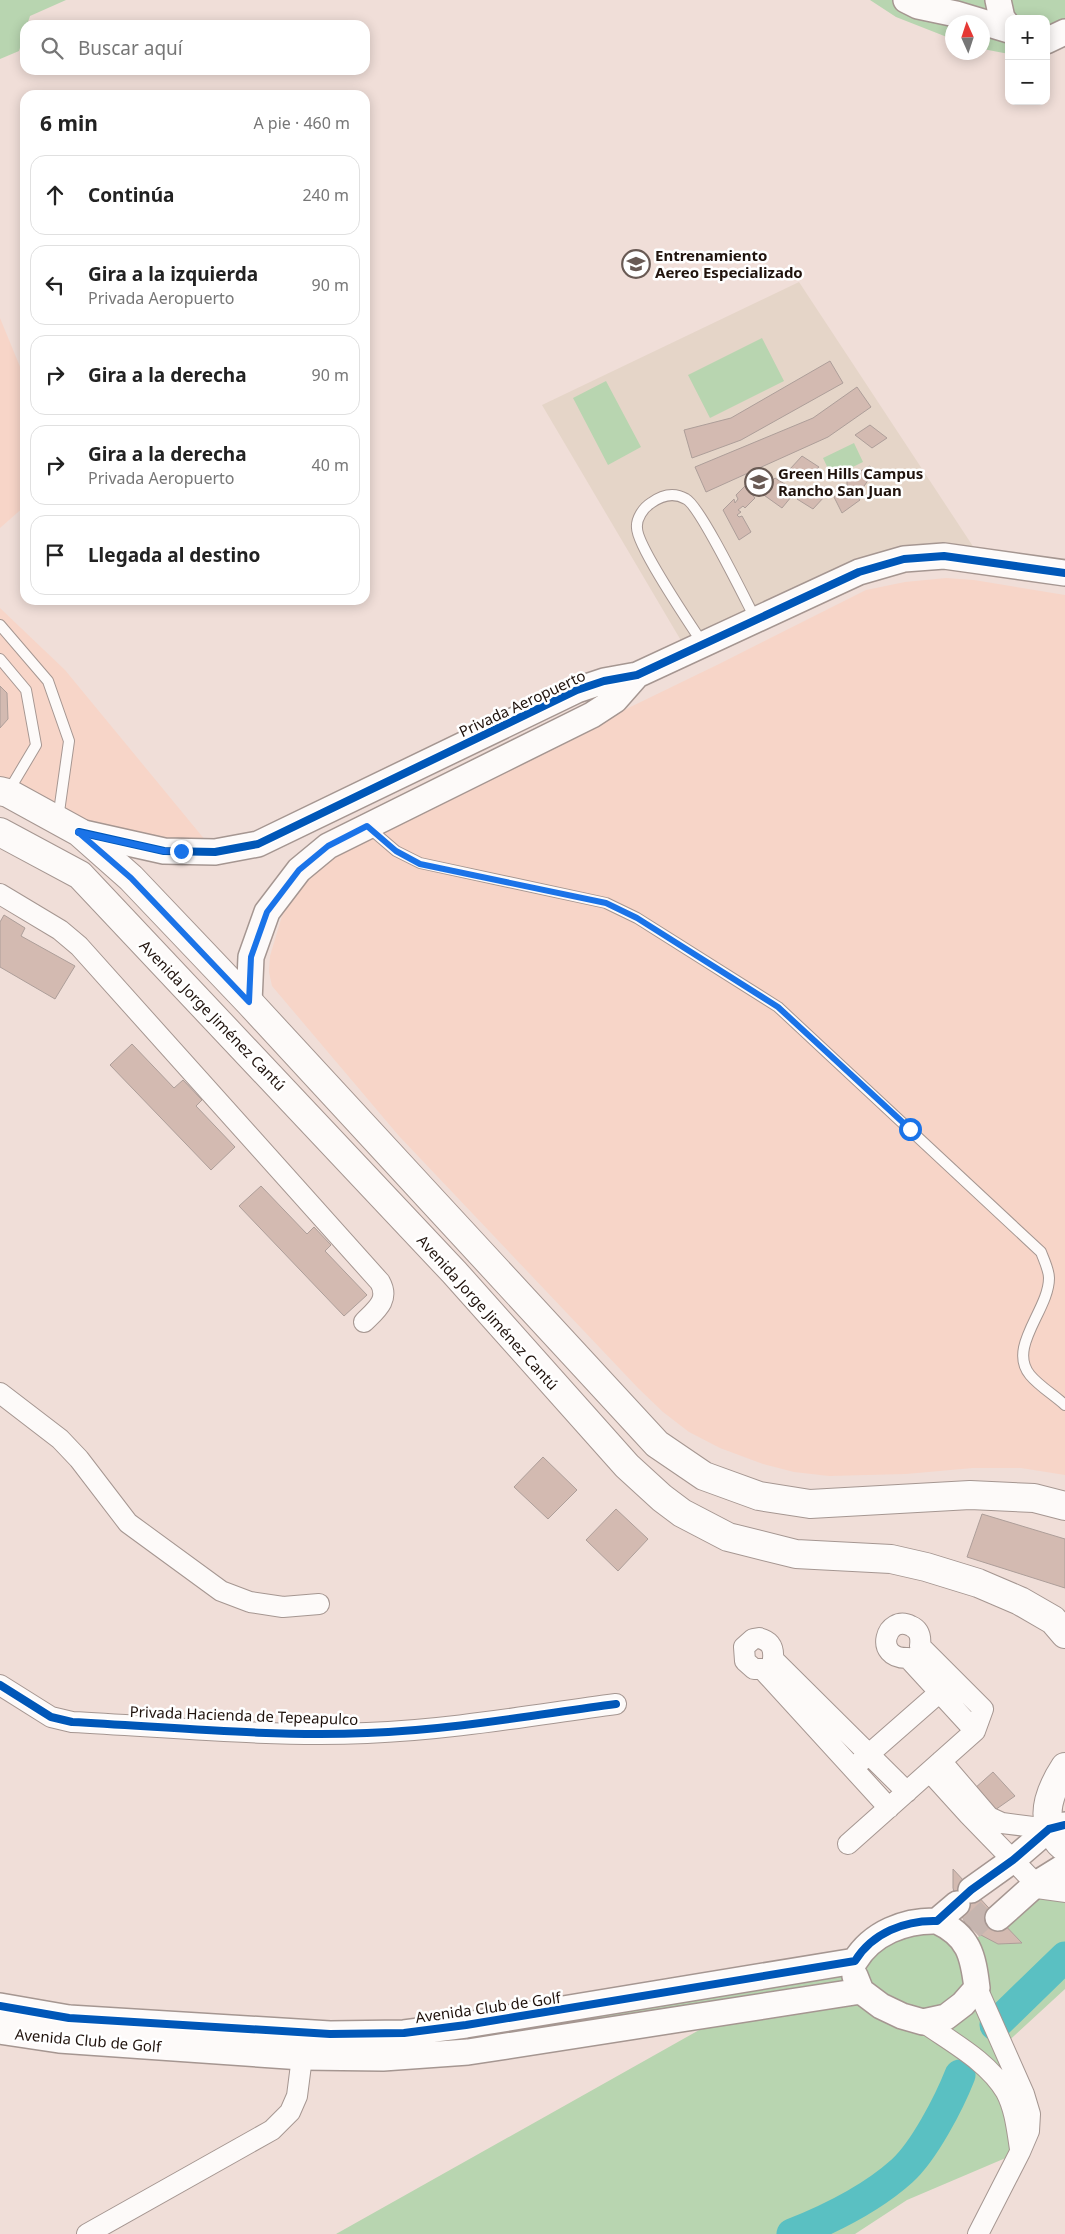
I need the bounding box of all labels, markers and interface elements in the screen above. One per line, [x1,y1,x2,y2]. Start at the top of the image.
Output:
north arrow [945,15,990,60]
map controls [1005,15,1050,105]
button: + [1005,15,1050,60]
search box [20,20,370,75]
icon: search [38,34,66,62]
text: Buscar aquí [78,35,183,61]
button: − [1005,60,1050,105]
text: 6 min [40,109,98,137]
text: A pie · 460 m [253,112,350,134]
icon: ahead [41,181,69,209]
text: Continúa [88,182,174,208]
text: 240 m [302,184,349,206]
place label: Entrenamiento Aereo Especializado [655,245,803,282]
school or university icon: Entrenamiento Aereo Especializado [621,249,651,279]
text: Gira a la izquierda [88,261,258,287]
icon: left [41,271,69,299]
text: 90 m [312,274,349,296]
text: Privada Aeropuerto [88,287,235,309]
icon: right [41,361,69,389]
text: Gira a la derecha [88,362,247,388]
text: 90 m [312,364,349,386]
text: Gira a la derecha [88,441,247,467]
icon: right [41,451,69,479]
text: 40 m [312,454,349,476]
place label: Green Hills Campus Rancho San Juan [778,463,923,500]
text: Privada Aeropuerto [88,467,235,489]
school or university icon: Green Hills Campus Rancho San Juan [744,467,774,497]
icon: arrive [41,541,69,569]
text: Llegada al destino [88,542,260,568]
street label: Privada Aeropuerto [456,665,588,741]
route end [170,840,193,863]
street label: Avenida Jorge Jiménez Cantú [136,935,290,1095]
route start [899,1118,922,1141]
street label: Avenida Jorge Jiménez Cantú [413,1230,563,1394]
street label: Privada Hacienda de Tepeapulco [129,1701,359,1729]
street label: Avenida Club de Golf [414,1987,563,2027]
street label: Avenida Club de Golf [14,2024,163,2056]

